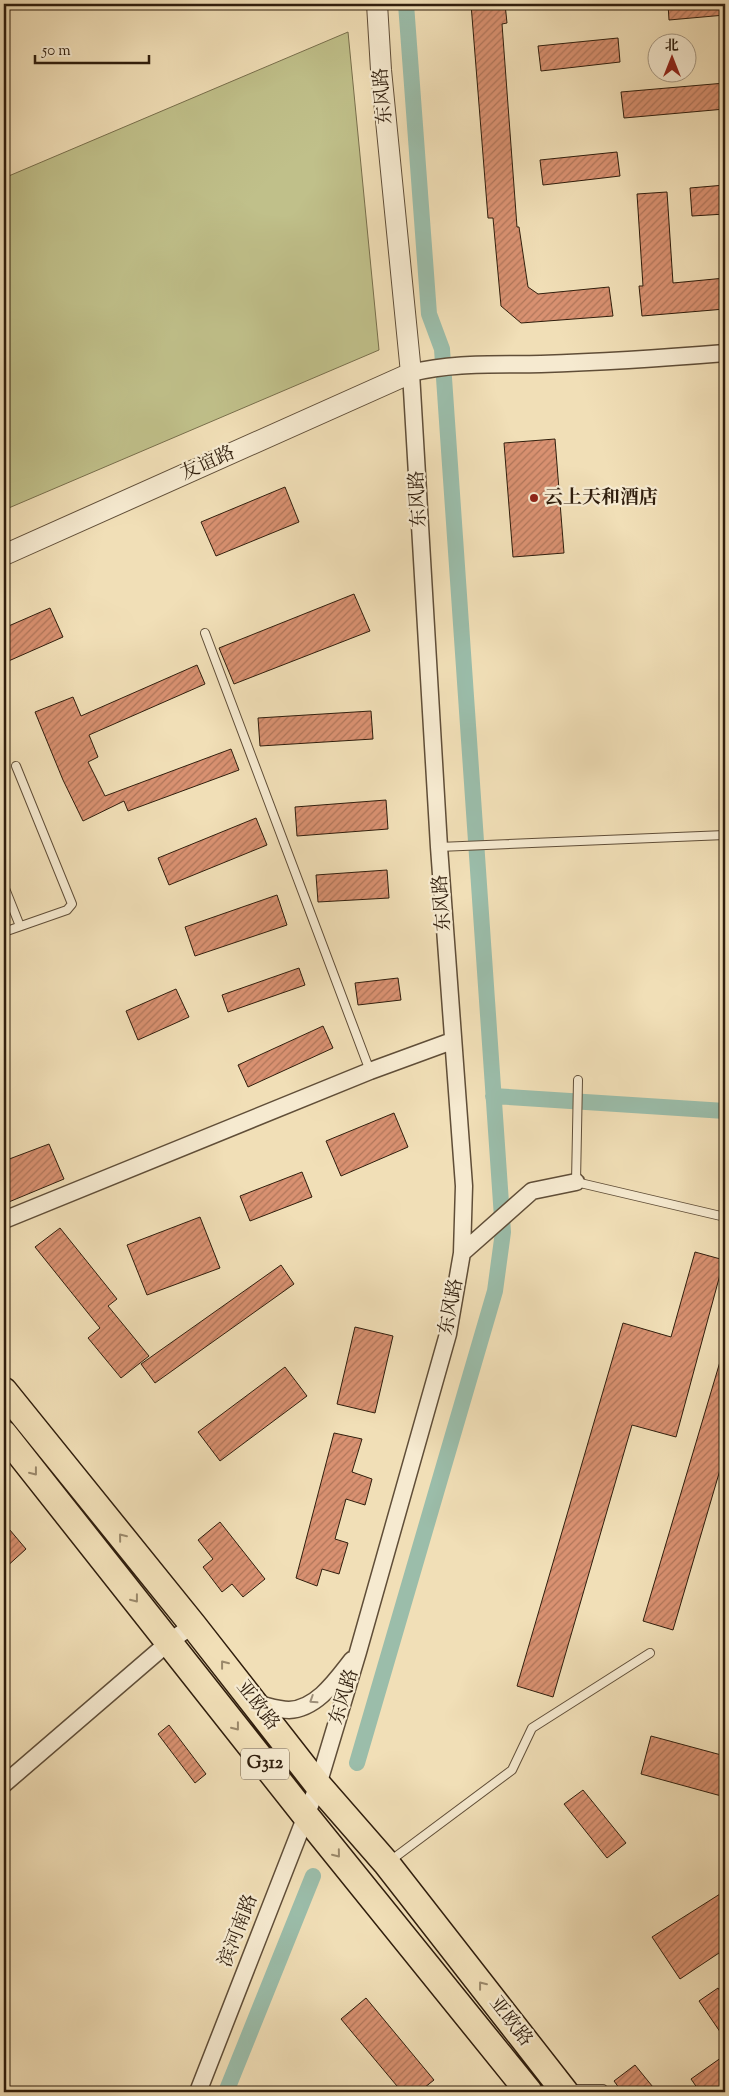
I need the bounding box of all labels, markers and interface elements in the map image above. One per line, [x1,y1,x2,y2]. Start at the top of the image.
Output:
scale bar [35,32,149,64]
north arrow [646,32,696,82]
text: 北 [665,37,679,57]
text: 50 m [41,41,71,62]
street label: 东风路 [368,66,400,126]
street label: 友谊路 [176,440,240,488]
street label: 东风路 [404,470,434,528]
place label: 云上天和酒店 [544,485,658,512]
marker: 云上天和酒店 [528,492,540,504]
street label: 东风路 [428,874,458,932]
street label: 东风路 [433,1276,471,1338]
one-way arrow [29,1466,37,1475]
one-way arrow [120,1534,128,1543]
one-way arrow [130,1593,138,1602]
one-way arrow [221,1661,229,1670]
street label: 东风路 [324,1666,366,1728]
street label: 亚欧路 [229,1675,285,1737]
one-way arrow [309,1694,318,1704]
one-way arrow [230,1721,239,1731]
road number: G312 [241,1748,289,1780]
one-way arrow [331,1848,340,1858]
street label: 滨河南路 [213,1891,265,1971]
one-way arrow [479,1982,487,1991]
street label: 亚欧路 [482,1991,538,2053]

